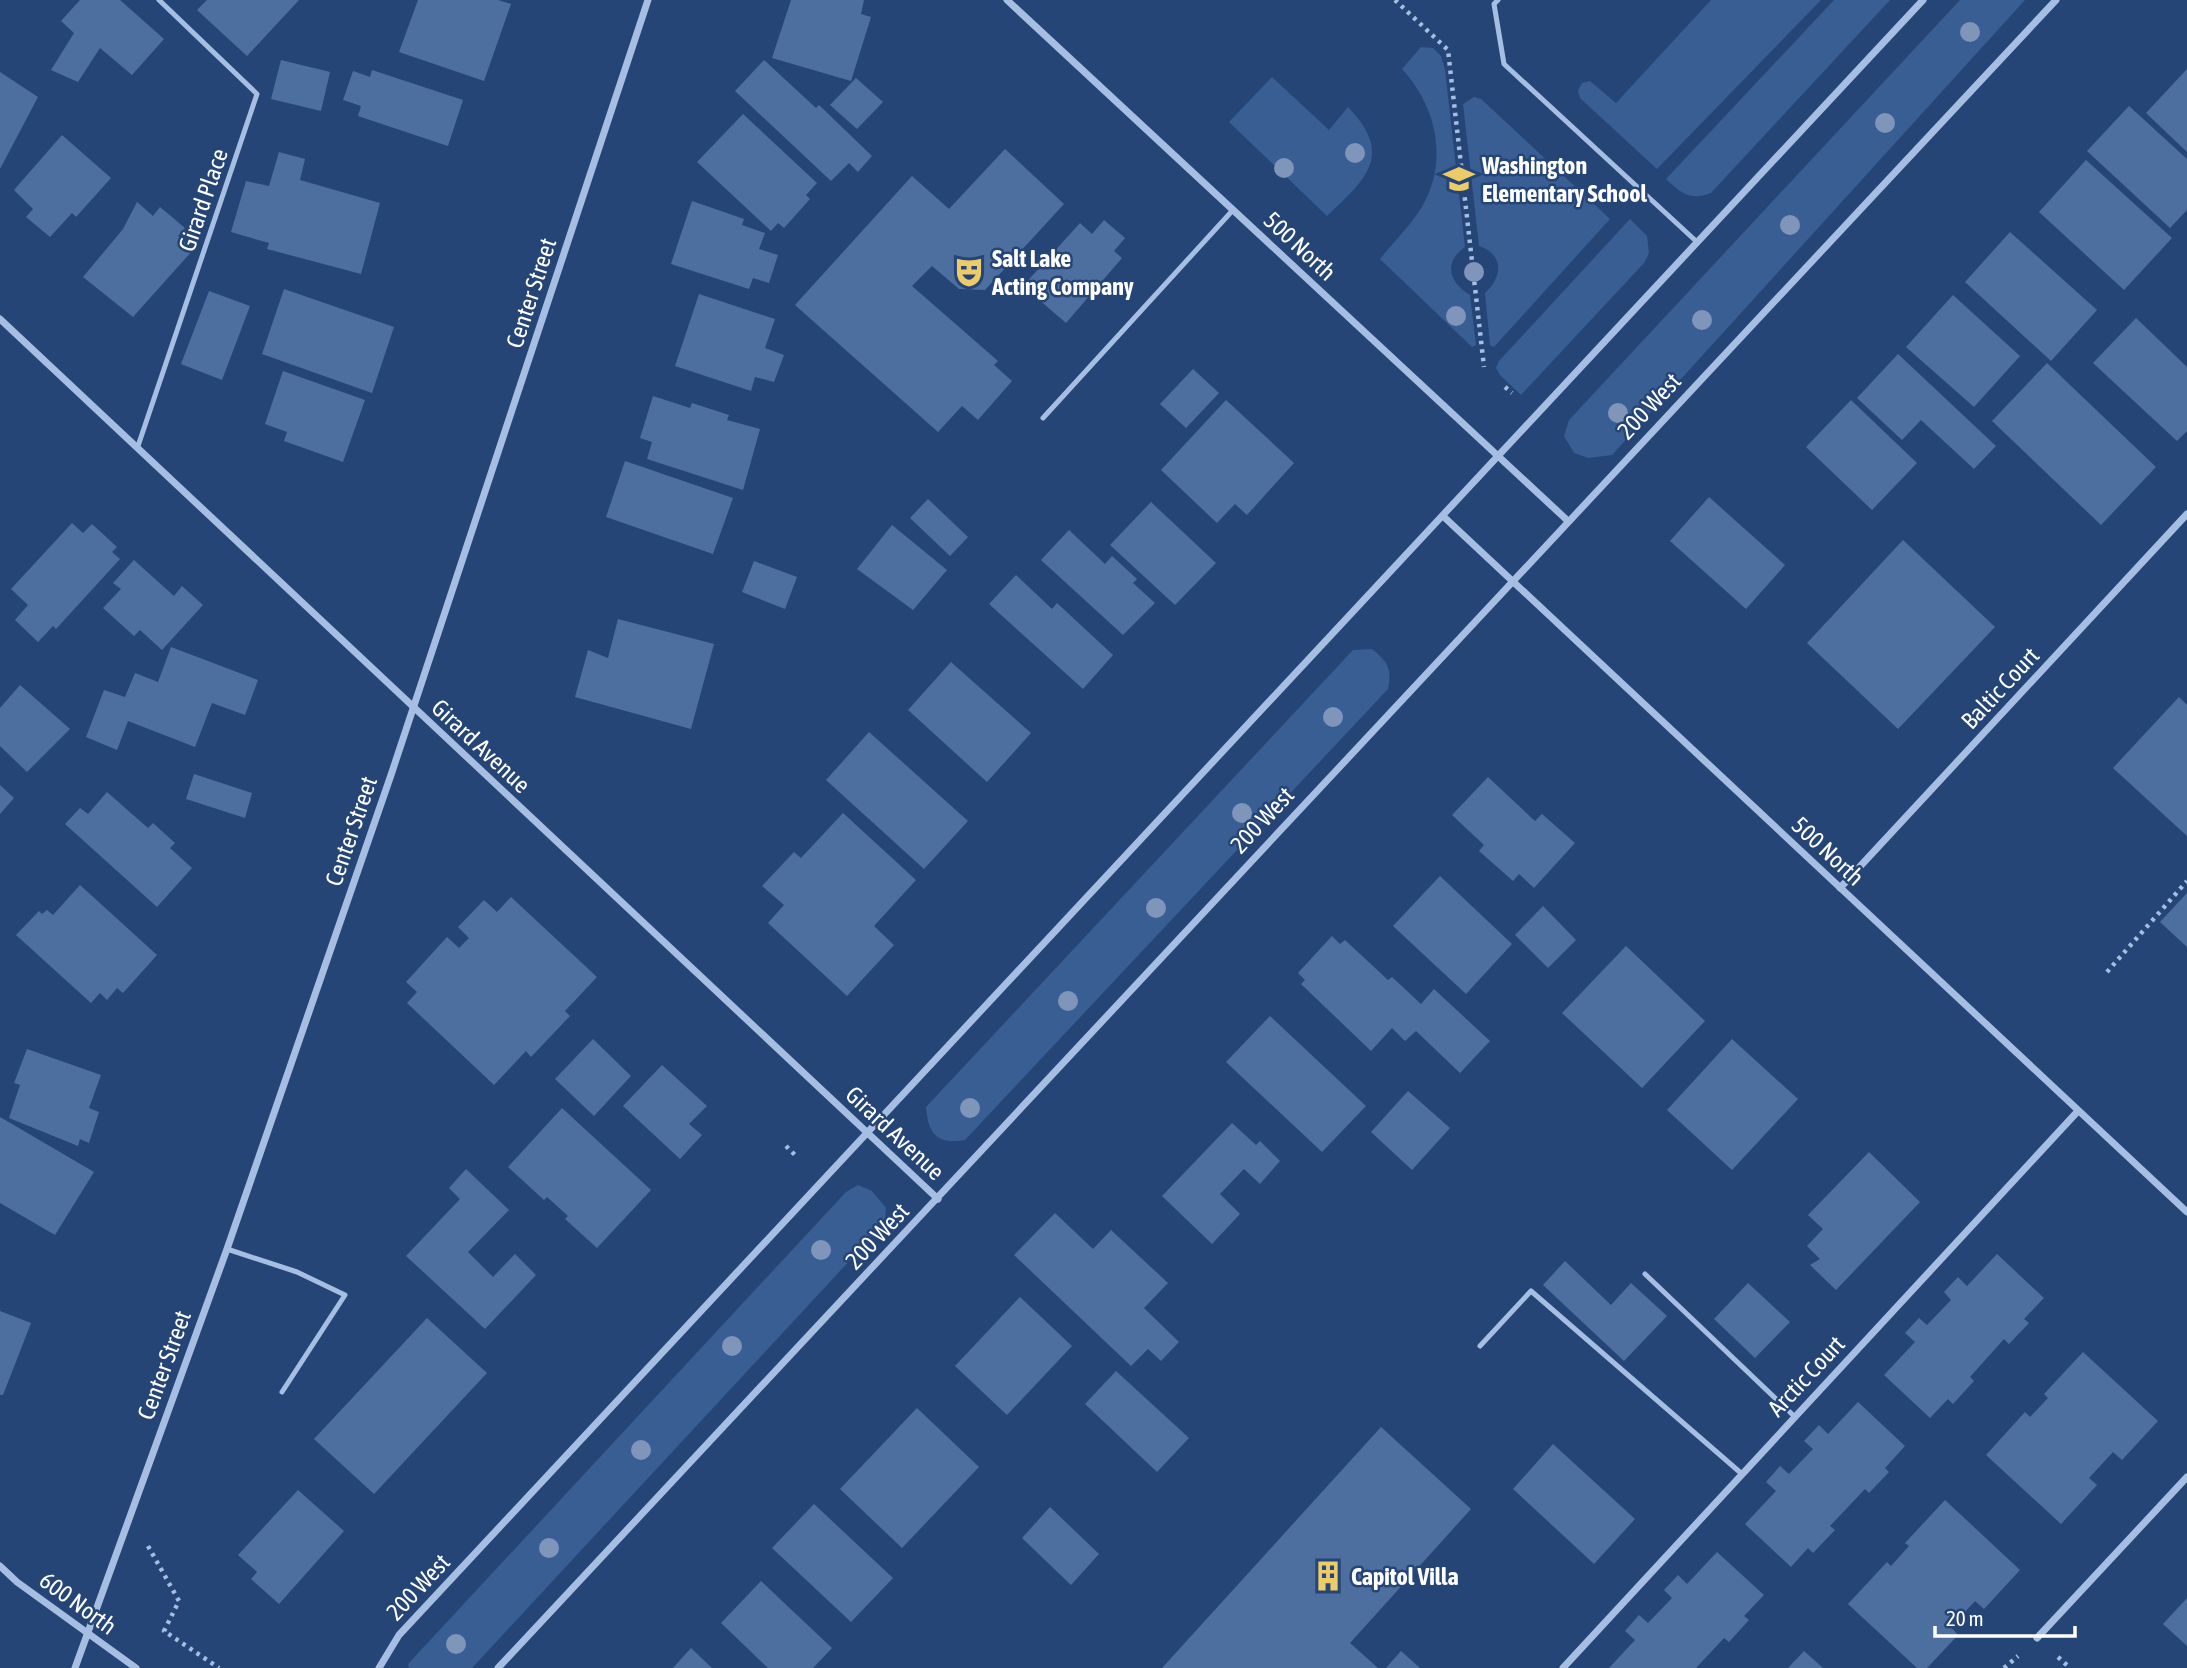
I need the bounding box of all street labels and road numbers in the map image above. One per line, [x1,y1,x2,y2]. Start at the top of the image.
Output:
street label: Girard Place [173,145,233,255]
street label: 500 North [1259,206,1341,286]
street label: Center Street [501,235,561,351]
street label: 200 West [1612,367,1686,444]
street label: Baltic Court [1956,642,2044,734]
street label: Girard Avenue [426,694,536,798]
street label: Center Street [320,773,382,889]
street label: 200 West [1225,781,1299,858]
street label: 500 North [1787,811,1869,891]
street label: Girard Avenue [840,1081,950,1185]
street label: 200 West [840,1197,914,1274]
street label: Center Street [132,1307,196,1423]
street label: Arctic Court [1762,1330,1850,1422]
street label: 200 West [381,1548,455,1625]
street label: 600 North [34,1566,122,1640]

